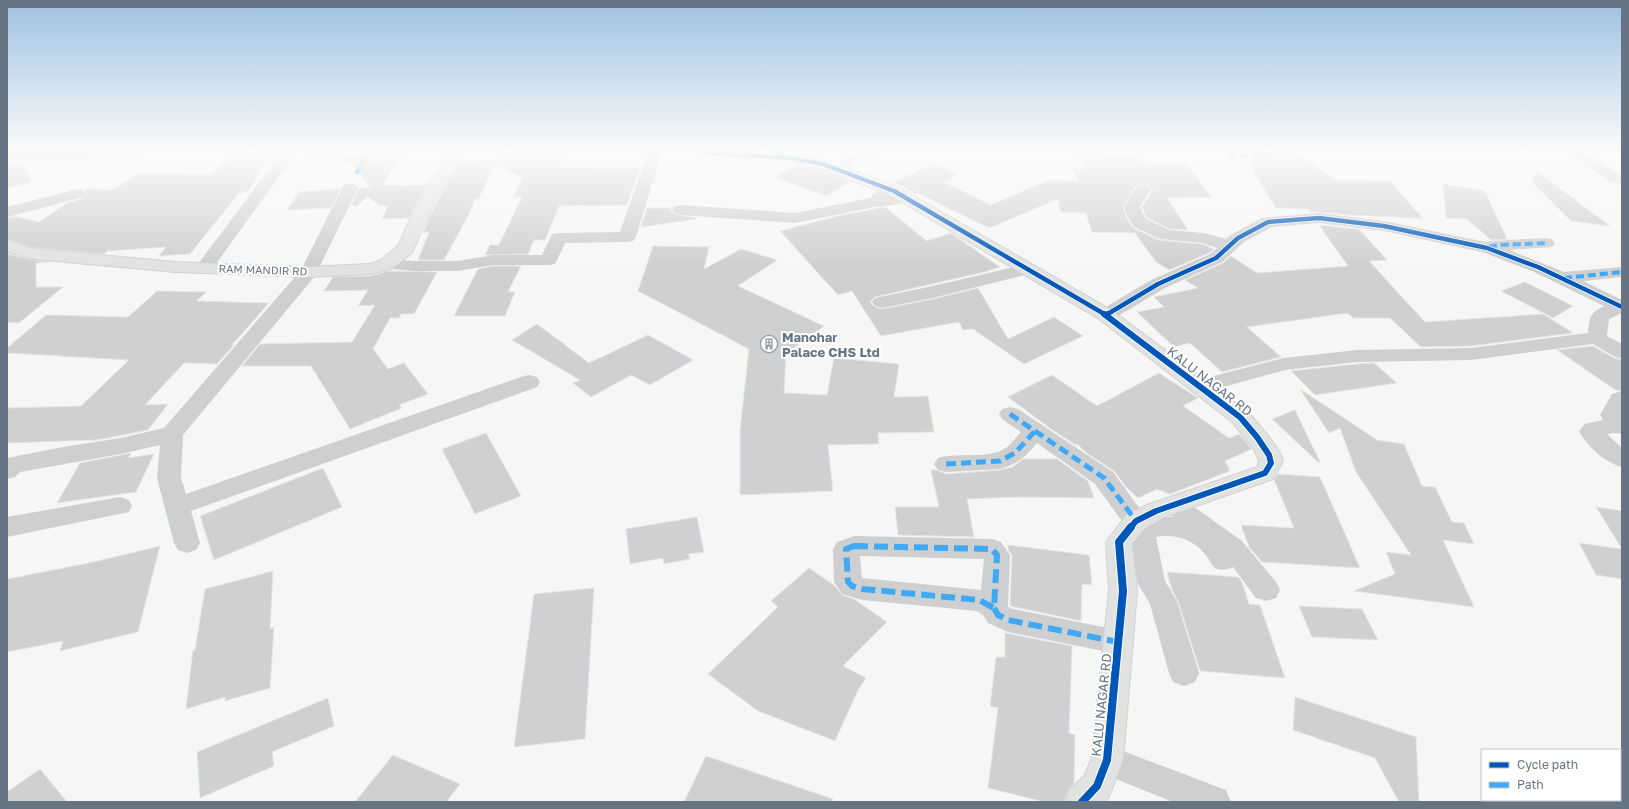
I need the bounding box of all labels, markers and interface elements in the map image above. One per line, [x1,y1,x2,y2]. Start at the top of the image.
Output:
street label: RAM MANDIR RD [218,261,308,278]
place label: Manohar Palace CHS Ltd [782,329,880,360]
building icon: Manohar Palace CHS Ltd [759,334,779,354]
street label: KALU NAGAR RD [1164,343,1256,419]
street label: KALU NAGAR RD [1088,653,1114,757]
legend [1481,749,1621,801]
text: Cycle path [1517,757,1578,772]
text: Path [1517,777,1544,792]

